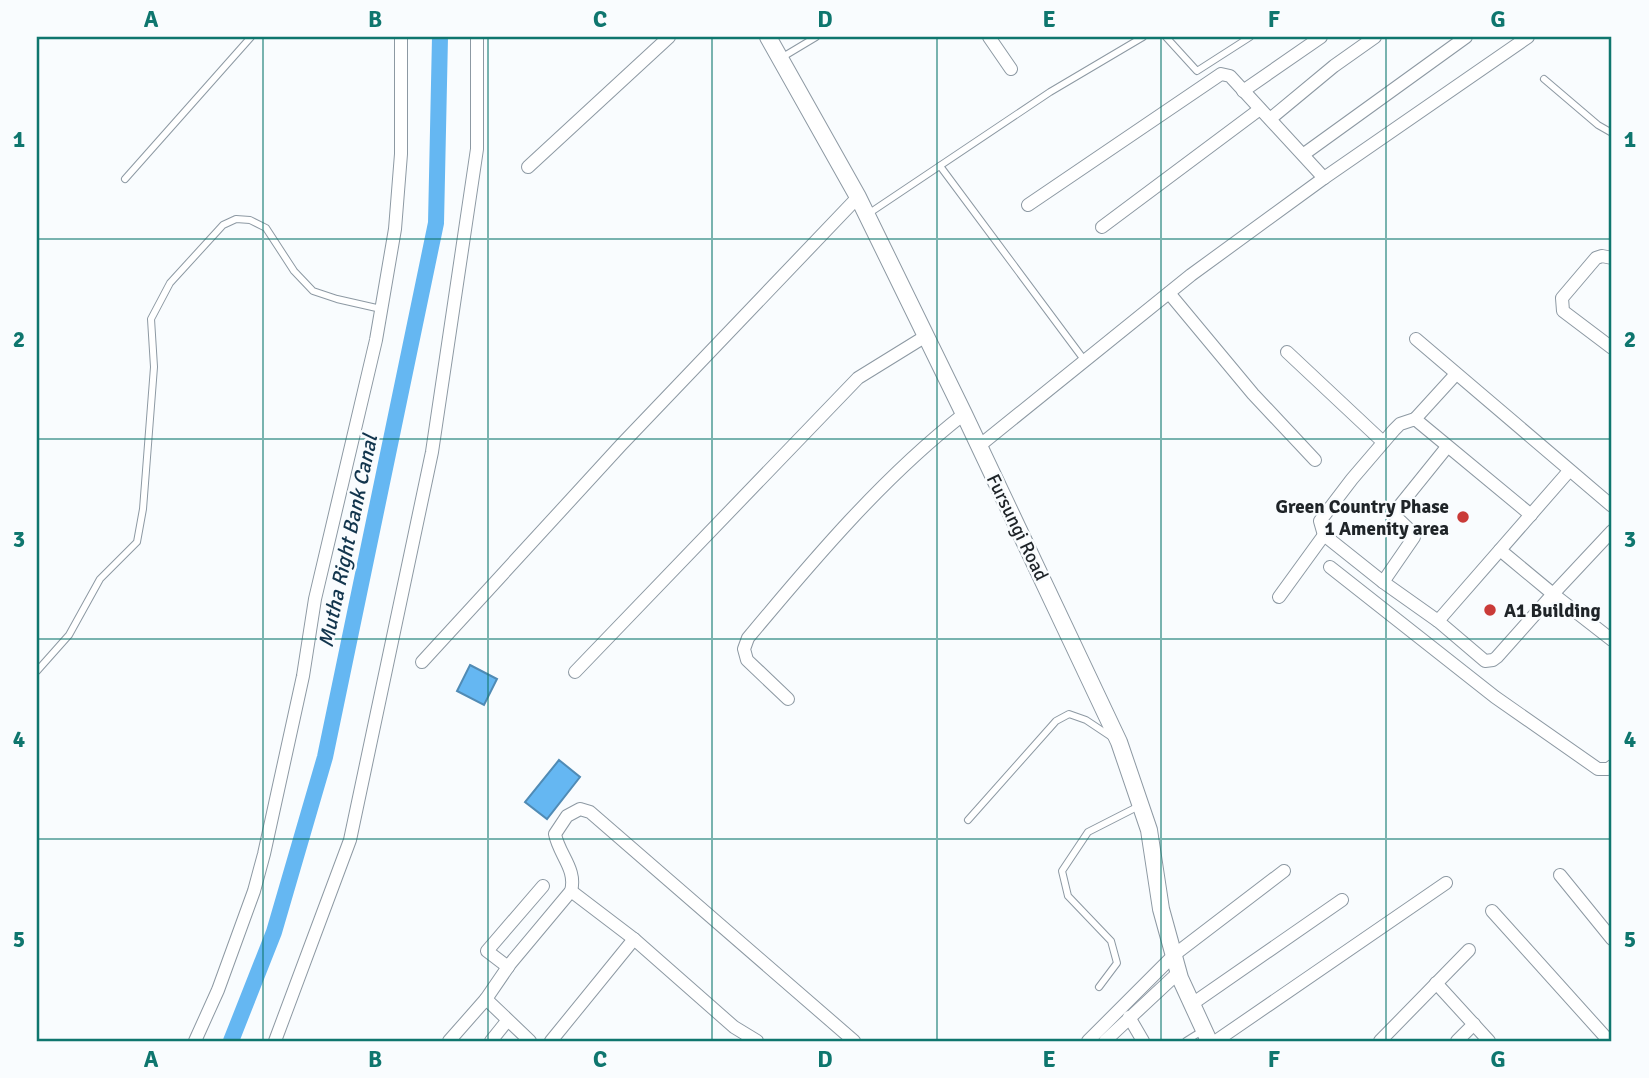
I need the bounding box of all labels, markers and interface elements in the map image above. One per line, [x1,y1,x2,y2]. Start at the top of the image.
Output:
text: A [144,5,159,34]
text: B [368,5,382,34]
text: C [593,5,607,34]
text: D [817,5,833,34]
text: E [1042,5,1056,34]
text: F [1268,5,1280,34]
text: G [1490,5,1506,34]
text: 1 [13,125,25,154]
text: 1 [1624,125,1636,154]
text: 2 [13,325,25,354]
text: 2 [1624,325,1636,354]
water label: Mutha Right Bank Canal [313,431,384,650]
street label: Fursungi Road [981,470,1053,585]
place label: Green Country Phase 1 Amenity area [1276,495,1449,541]
marker: Green Country Phase 1 Amenity area [1455,509,1471,525]
text: 3 [13,525,25,554]
text: 3 [1624,525,1636,554]
place label: A1 Building [1504,599,1601,623]
marker: A1 Building [1482,602,1498,618]
text: 4 [13,725,25,754]
text: 4 [1624,725,1636,754]
text: 5 [13,925,25,954]
text: 5 [1624,925,1636,954]
text: A [144,1045,159,1074]
text: B [368,1045,382,1074]
text: C [593,1045,607,1074]
text: D [817,1045,833,1074]
text: E [1042,1045,1056,1074]
text: F [1268,1045,1280,1074]
text: G [1490,1045,1506,1074]

